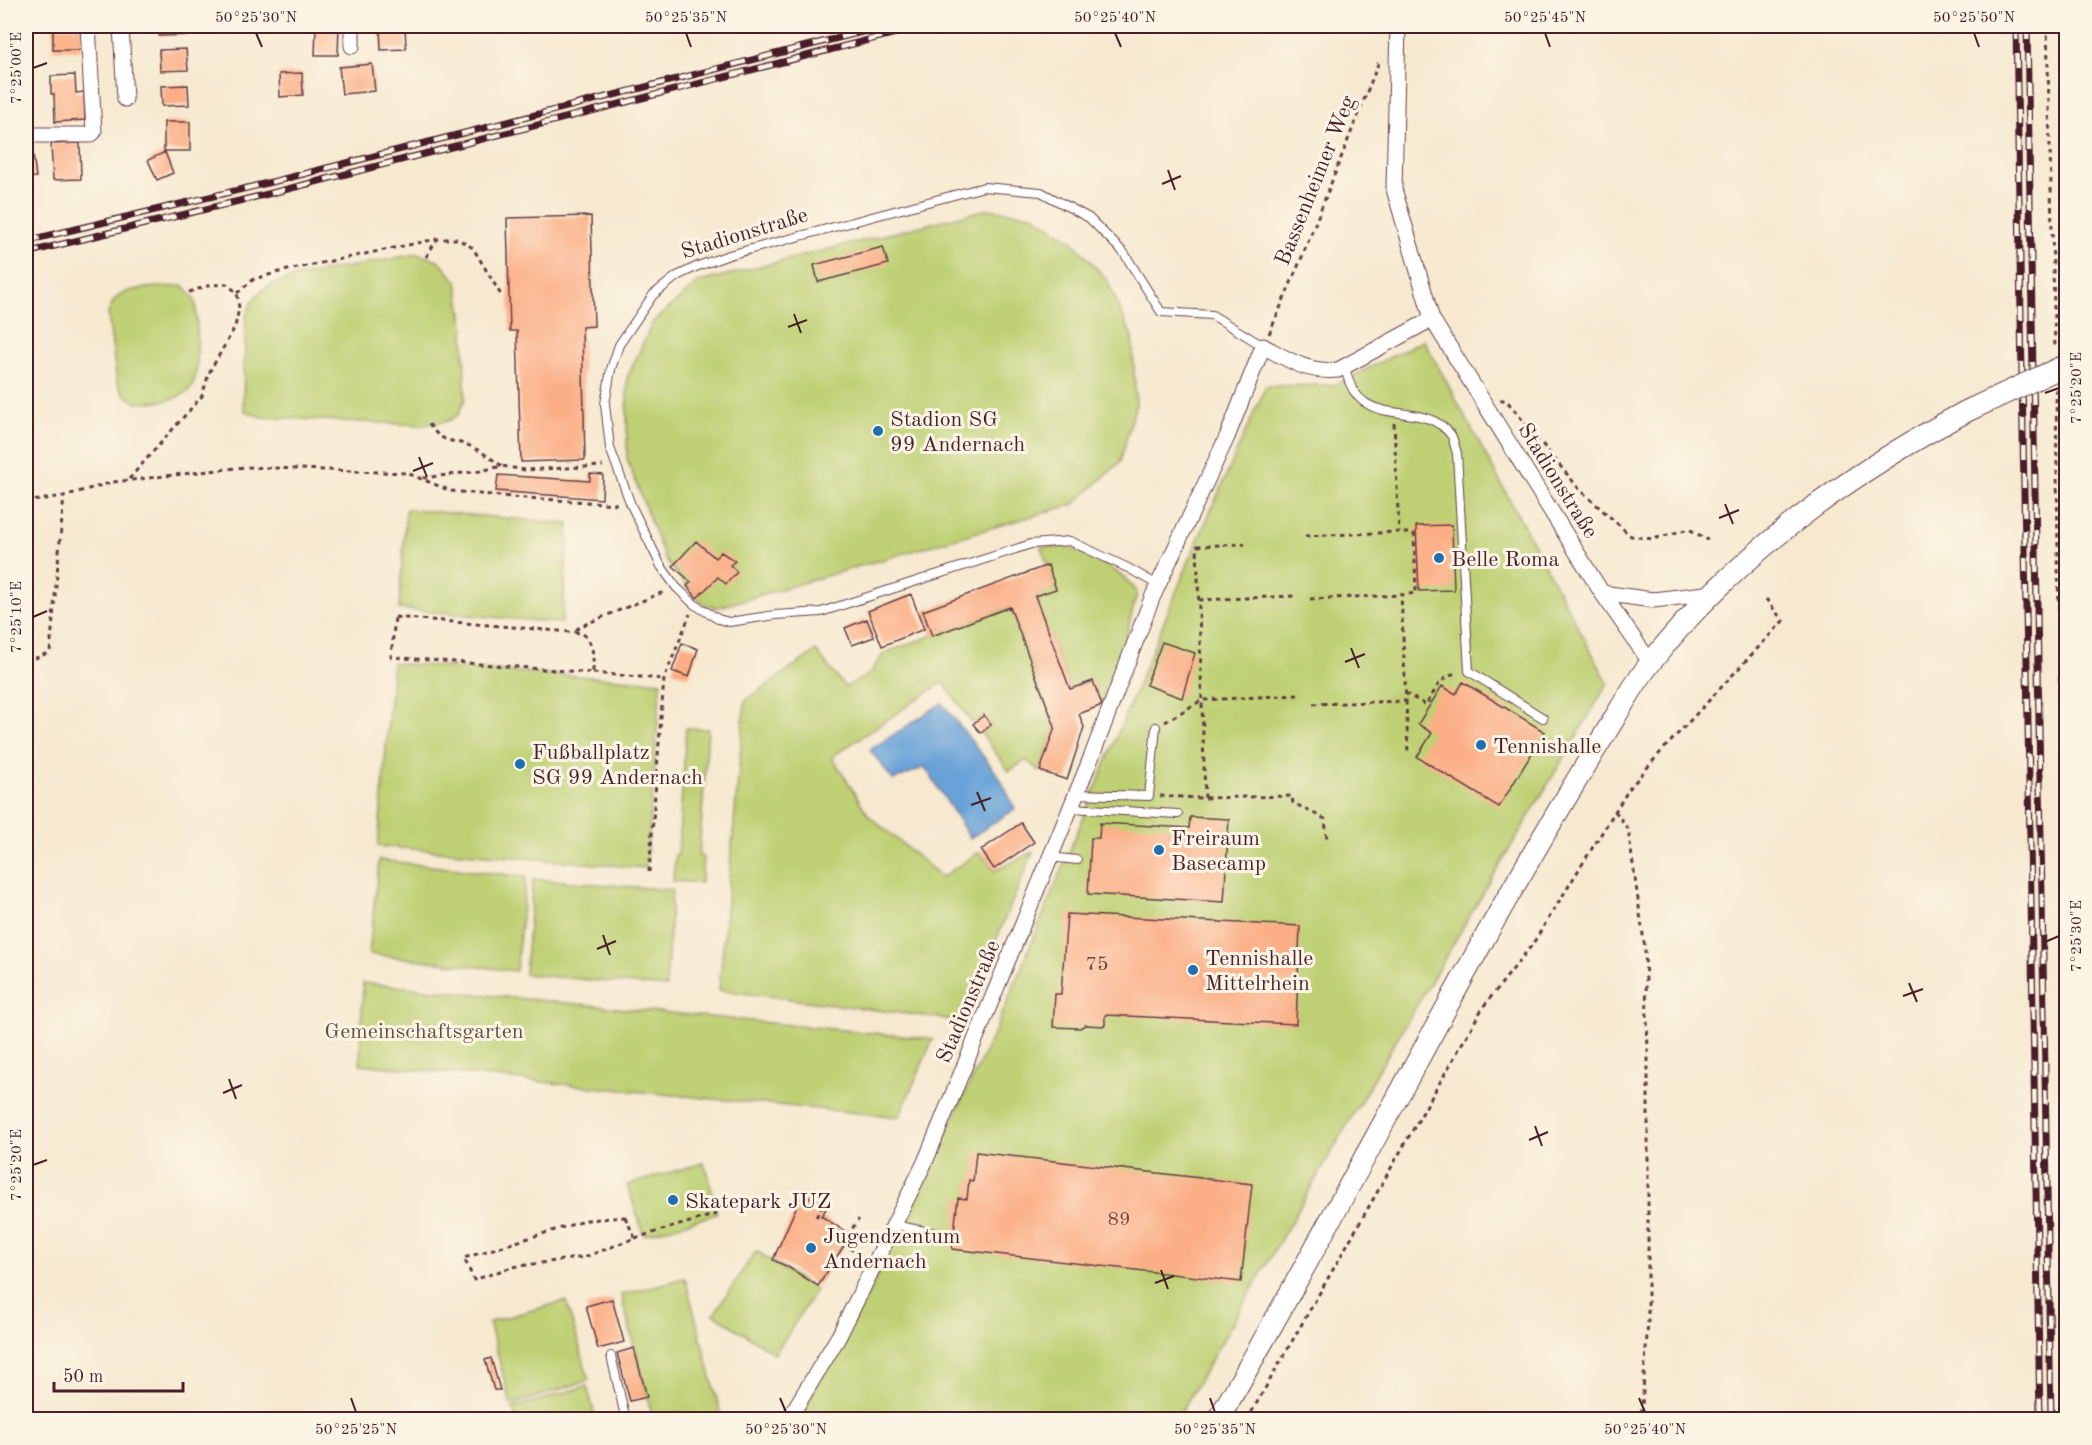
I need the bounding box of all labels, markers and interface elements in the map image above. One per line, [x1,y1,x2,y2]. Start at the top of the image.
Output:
text: 50°25'30"N [215,11,297,26]
text: 50°25'35"N [645,11,727,26]
text: 50°25'40"N [1074,11,1156,26]
text: 50°25'45"N [1504,11,1586,26]
text: 50°25'50"N [1933,11,2015,26]
text: 7°25'00"E [10,32,25,104]
street label: Bassenheimer Weg [1272,92,1360,269]
street label: Stadionstraße [679,204,811,264]
text: 7°25'20"E [2070,352,2085,424]
place label: Stadion SG 99 Andernach [890,409,1025,456]
street label: Stadionstraße [1513,420,1601,543]
marker: Stadion SG 99 Andernach [871,424,885,438]
place label: Belle Roma [1451,549,1560,571]
marker: Belle Roma [1432,551,1446,565]
text: 7°25'10"E [10,581,25,653]
place label: Tennishalle [1493,736,1601,758]
marker: Tennishalle [1474,738,1488,752]
place label: Fußballplatz SG 99 Andernach [532,742,703,789]
marker: Fußballplatz SG 99 Andernach [513,757,527,771]
place label: Freiraum Basecamp [1171,828,1266,875]
marker: Freiraum Basecamp [1152,843,1166,857]
text: 7°25'30"E [2070,900,2085,972]
street label: Stadionstraße [933,937,1005,1066]
place label: Tennishalle Mittelrhein [1205,948,1313,995]
house number: 75 [1085,955,1109,975]
marker: Tennishalle Mittelrhein [1186,963,1200,977]
park label: Gemeinschaftsgarten [324,1021,524,1043]
text: 7°25'20"E [10,1129,25,1201]
place label: Skatepark JUZ [685,1191,831,1213]
marker: Skatepark JUZ [666,1193,680,1207]
house number: 89 [1107,1210,1131,1230]
place label: Jugendzentum Andernach [823,1226,961,1273]
marker: Jugendzentum Andernach [804,1241,818,1255]
scale bar [54,1355,183,1393]
text: 50 m [63,1368,103,1386]
text: 50°25'25"N [315,1423,397,1438]
text: 50°25'30"N [745,1423,827,1438]
text: 50°25'35"N [1174,1423,1256,1438]
text: 50°25'40"N [1604,1423,1686,1438]

